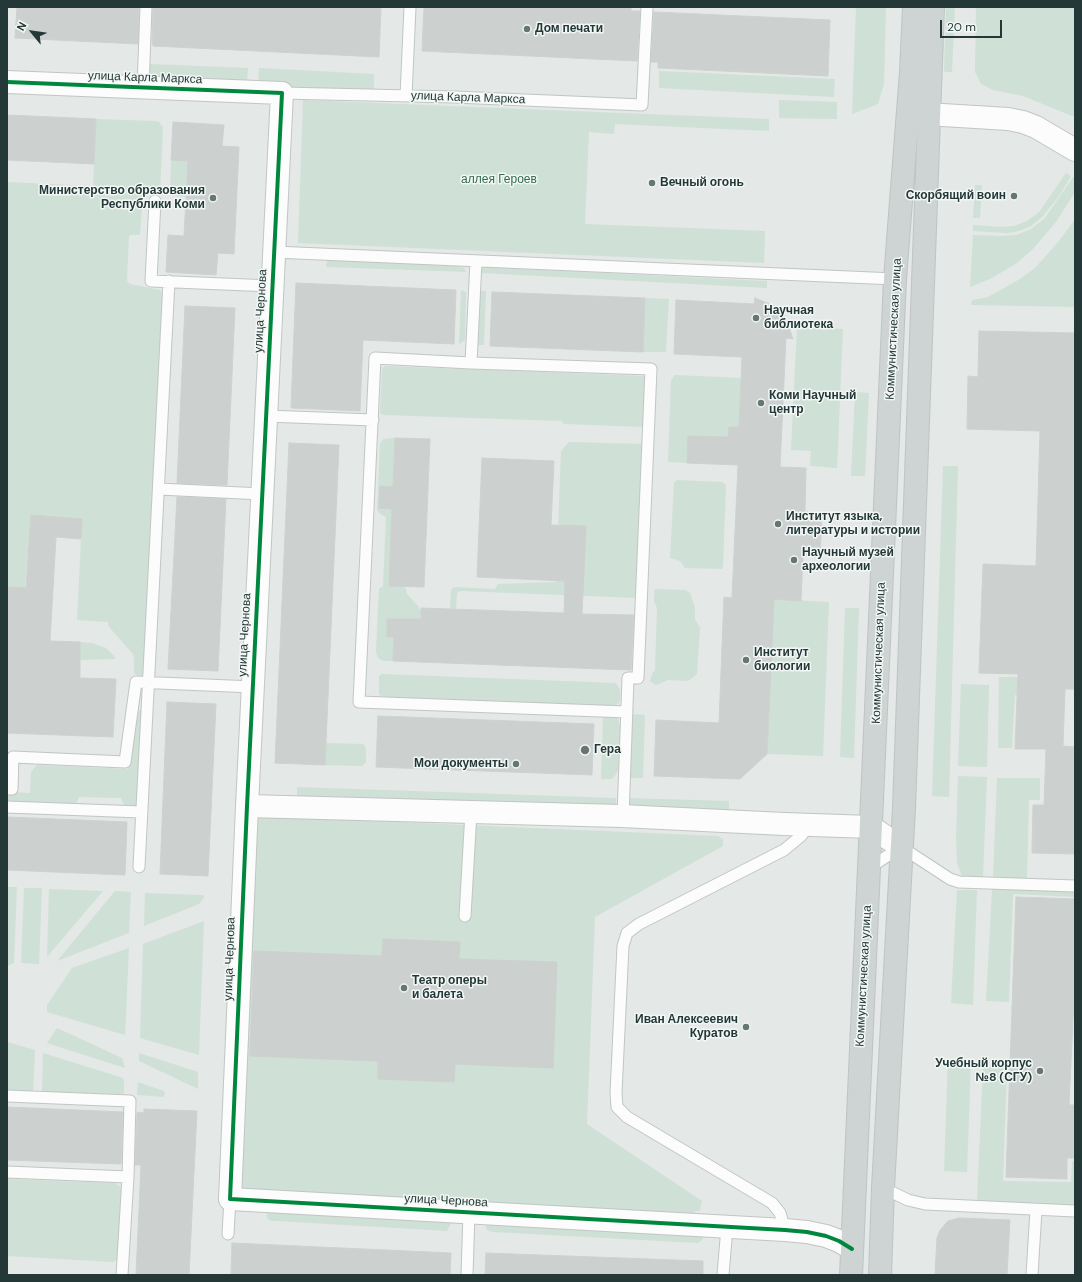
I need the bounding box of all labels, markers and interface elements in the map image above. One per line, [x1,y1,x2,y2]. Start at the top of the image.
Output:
north arrow [12,12,52,52]
scale bar [942,12,1004,38]
text: N [13,19,30,33]
text: 20 m [947,19,976,35]
place label: Дом печати [535,22,603,36]
marker: Дом печати [522,24,532,34]
street label: улица Карла Маркса [88,69,202,87]
street label: улица Карла Маркса [411,89,525,107]
park label: аллея Героев [461,173,537,187]
place label: Вечный огонь [660,176,744,190]
marker: Вечный огонь [647,178,657,188]
place label: Министерство образования Республики Коми [39,184,205,212]
place label: Скорбящий воин [906,189,1006,203]
marker: Скорбящий воин [1009,191,1019,201]
marker: Министерство образования Республики Коми [208,193,218,203]
street label: Коммунистическая улица [883,258,905,400]
street label: улица Чернова [252,269,270,353]
place label: Научная библиотека [764,304,833,332]
marker: Научная библиотека [751,313,761,323]
place label: Коми Научный центр [769,389,856,417]
marker: Коми Научный центр [756,398,766,408]
place label: Институт языка, литературы и истории [786,510,920,538]
marker: Институт языка, литературы и истории [773,519,783,529]
place label: Научный музей археологии [802,546,894,574]
marker: Научный музей археологии [789,555,799,565]
street label: Коммунистическая улица [869,582,889,724]
street label: улица Чернова [236,593,254,677]
place label: Институт биологии [754,646,810,674]
marker: Институт биологии [741,655,751,665]
place label: Гера [594,743,621,757]
marker: Гера [579,744,591,756]
place label: Мои документы [414,757,508,771]
marker: Мои документы [511,759,521,769]
street label: Коммунистическая улица [853,905,875,1047]
street label: улица Чернова [221,917,239,1001]
place label: Театр оперы и балета [412,974,487,1002]
marker: Театр оперы и балета [399,983,409,993]
place label: Иван Алексеевич Куратов [635,1013,738,1041]
marker: Иван Алексеевич Куратов [741,1022,751,1032]
place label: Учебный корпус №8 (СГУ) [935,1057,1032,1085]
marker: Учебный корпус №8 (СГУ) [1035,1066,1045,1076]
street label: улица Чернова [404,1192,488,1210]

